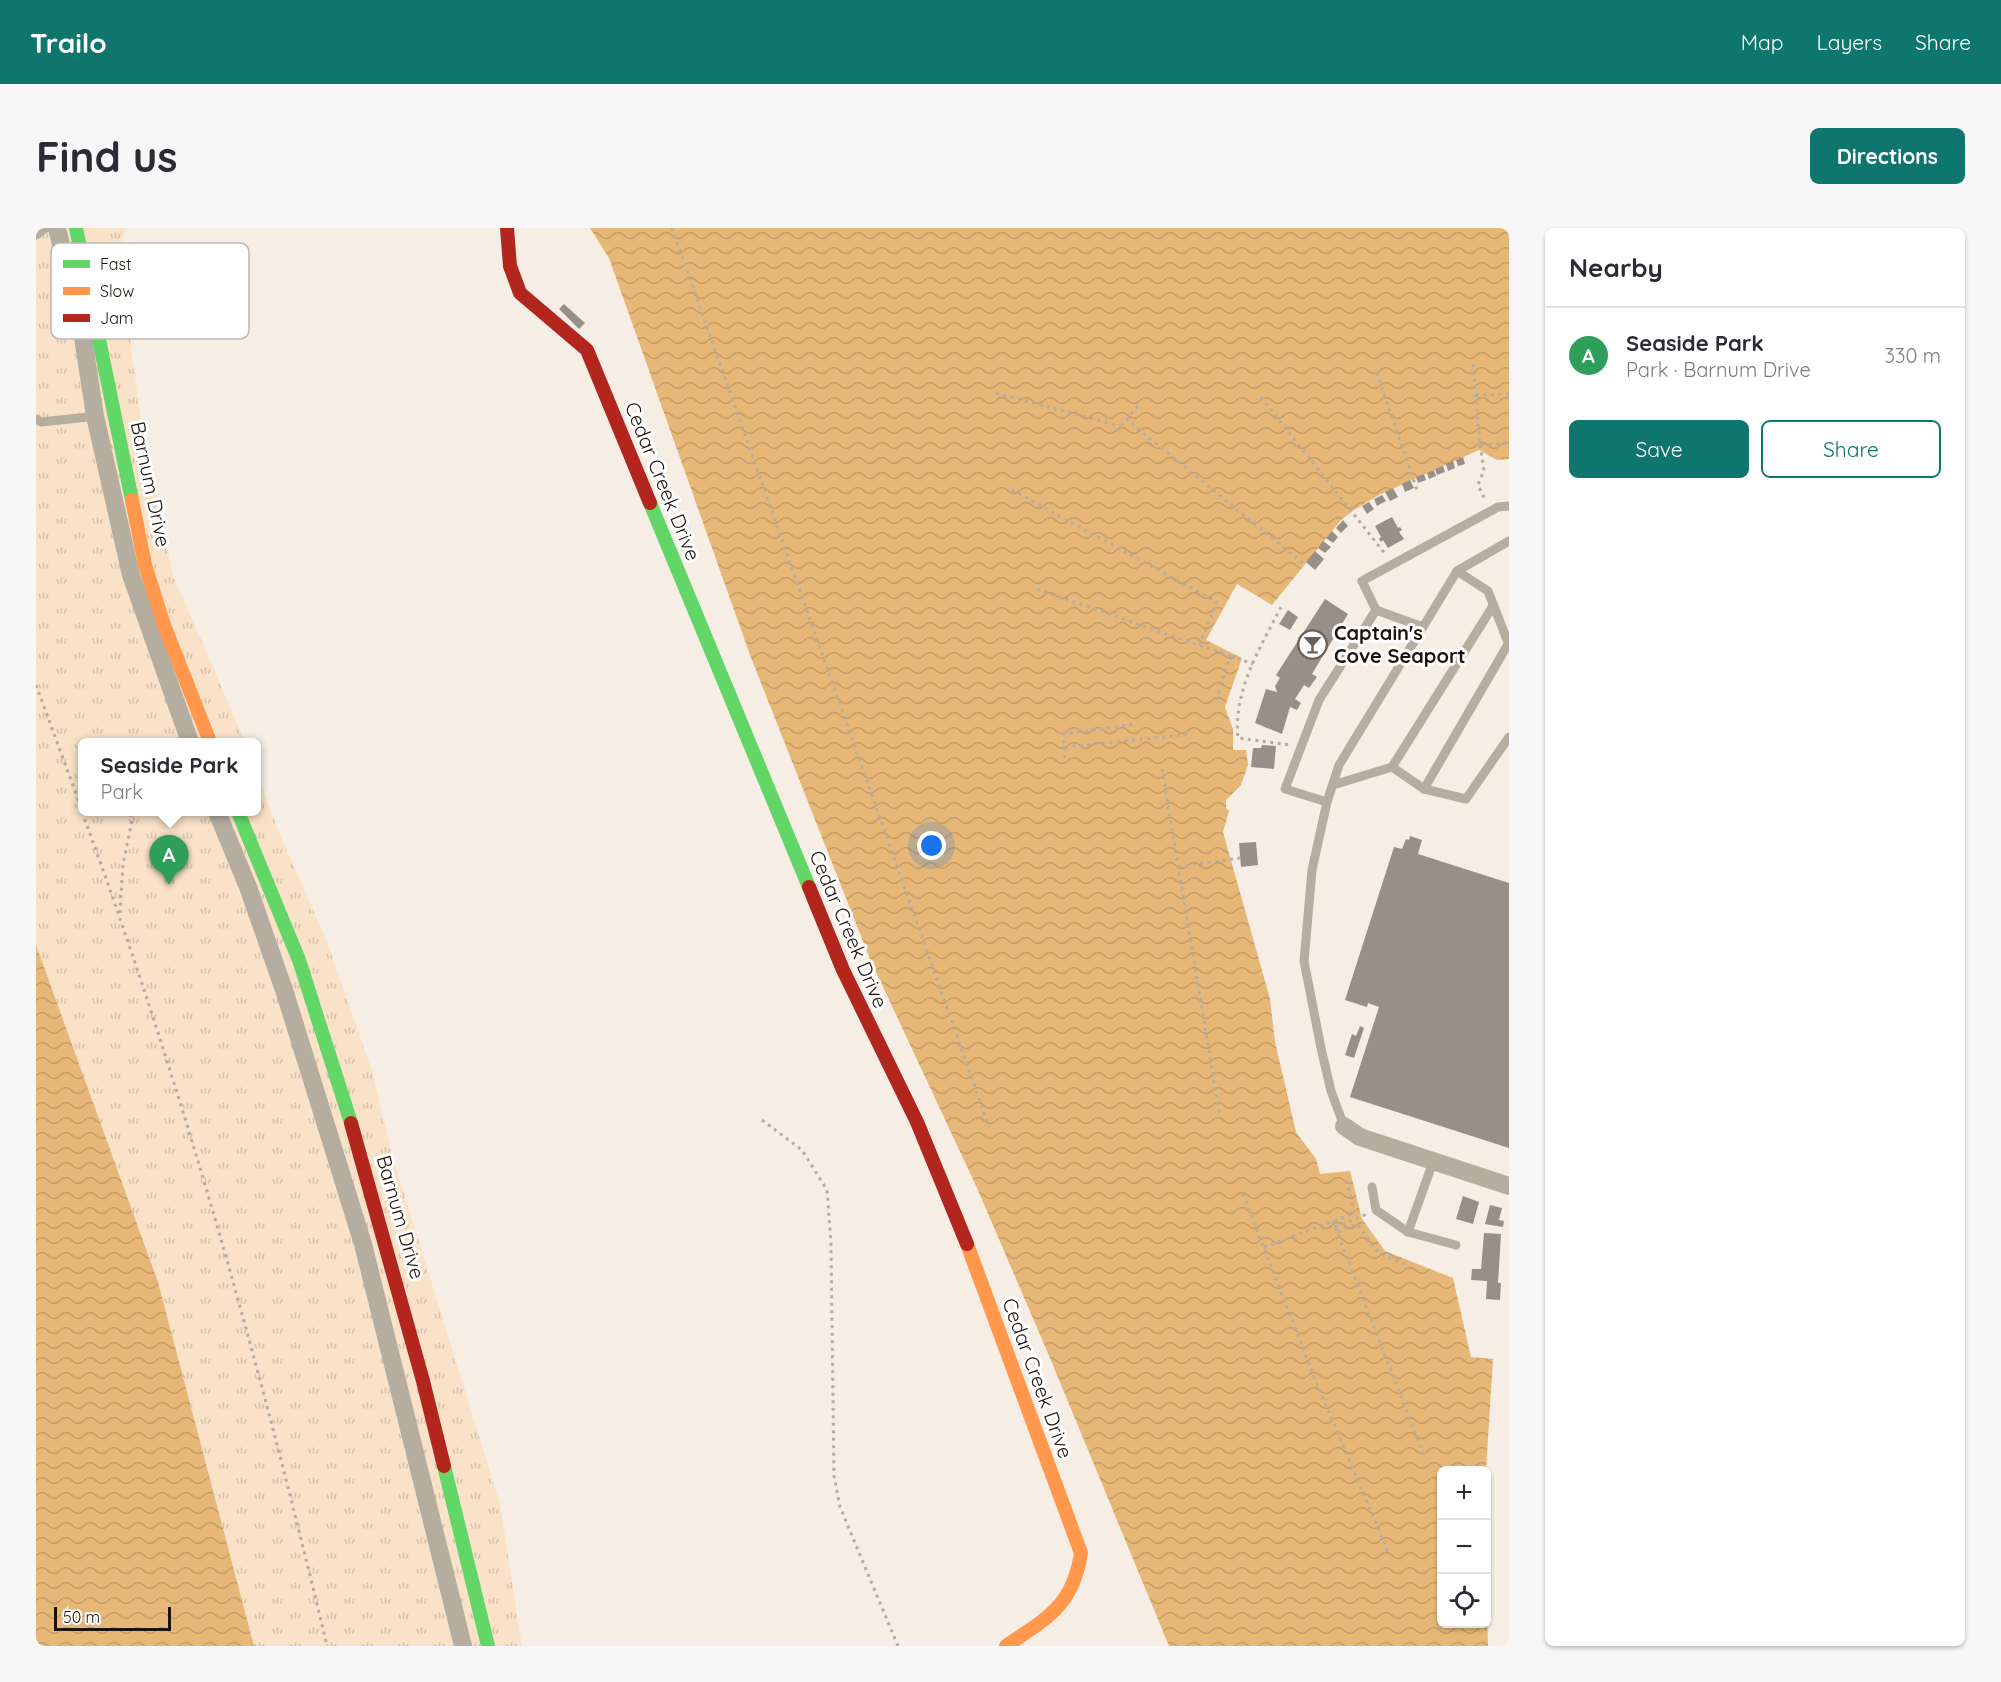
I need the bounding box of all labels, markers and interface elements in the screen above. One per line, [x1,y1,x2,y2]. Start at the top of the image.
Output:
text: Trailo [30,25,107,60]
text: Map [1741,29,1784,55]
text: Layers [1817,29,1882,55]
text: Share [1915,29,1971,55]
button: Directions [1810,128,1965,184]
text: Find us [36,130,178,183]
legend [51,243,249,339]
text: Nearby [1569,251,1663,284]
text: Fast [100,254,131,274]
text: Slow [100,281,134,301]
text: Jam [100,308,133,328]
text: Seaside Park [1626,329,1764,357]
text: A [1582,343,1595,368]
text: 330 m [1884,343,1941,368]
text: Park · Barnum Drive [1626,357,1811,382]
street label: Cedar Creek Drive [620,398,706,564]
street label: Barnum Drive [126,419,176,549]
button: Save [1569,420,1749,478]
button: Share [1761,420,1941,478]
place label: Captain's Cove Seaport [1334,620,1466,668]
bar icon: Captain's Cove Seaport [1297,628,1329,660]
popup [78,738,261,816]
text: Seaside Park [101,751,238,779]
text: Park [101,779,143,804]
your location [917,831,946,860]
pin: A [150,836,188,885]
street label: Cedar Creek Drive [804,846,894,1012]
street label: Barnum Drive [371,1152,431,1282]
street label: Cedar Creek Drive [997,1294,1079,1462]
map controls [1437,1466,1491,1628]
button: + [1437,1466,1491,1520]
button: − [1437,1520,1491,1574]
button: locate [1437,1574,1491,1628]
scale bar [54,1604,171,1632]
text: 50 m [63,1607,100,1627]

